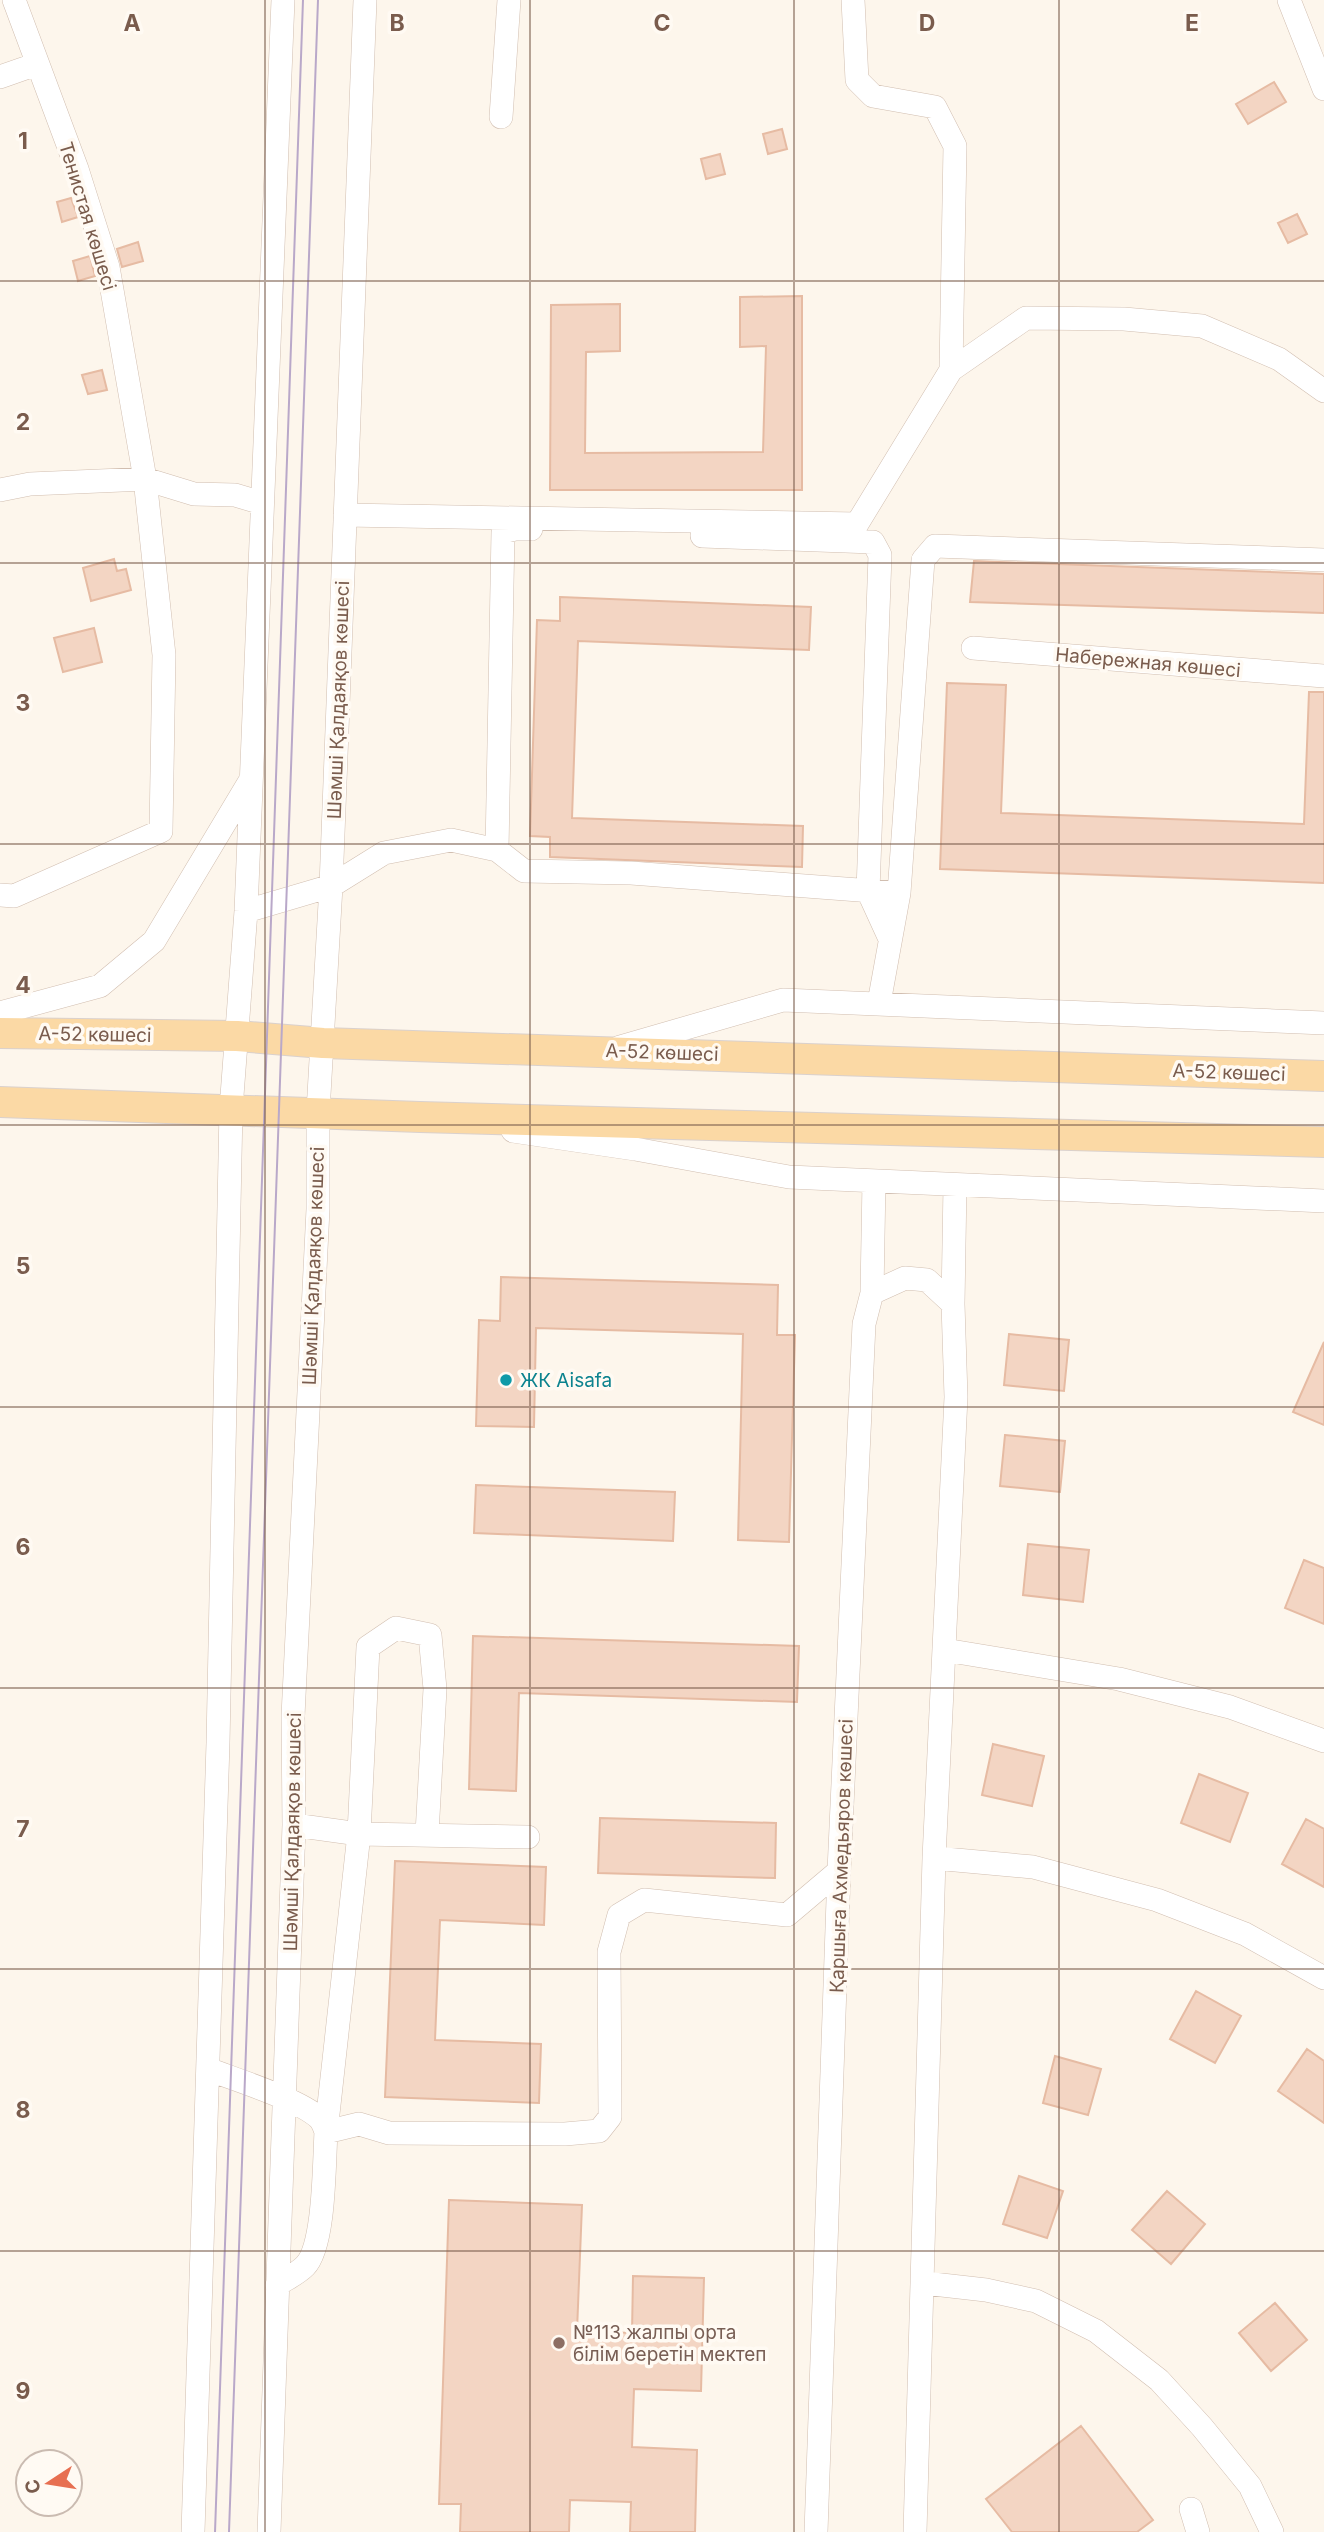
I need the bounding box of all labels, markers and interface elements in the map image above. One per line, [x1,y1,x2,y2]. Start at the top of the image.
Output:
text: A [123,9,141,37]
text: B [389,9,405,37]
text: C [653,9,671,37]
text: D [919,9,935,37]
text: E [1185,9,1199,37]
text: 1 [18,127,28,155]
street label: Тенистая көшесі [54,139,121,293]
text: 2 [16,408,30,436]
street label: Шәмші Қалдаяқов көшесі [323,580,354,820]
street label: Набережная көшесі [1054,643,1242,682]
text: 3 [16,689,30,717]
text: 4 [15,971,31,999]
street label: А-52 көшесі [38,1022,152,1047]
street label: А-52 көшесі [605,1039,719,1066]
street label: А-52 көшесі [1172,1059,1286,1086]
street label: Шәмші Қалдаяқов көшесі [298,1146,329,1386]
text: 5 [16,1252,30,1280]
place label: ЖК Aisafa [520,1369,612,1392]
marker: ЖК Aisafa [498,1372,514,1388]
text: 6 [16,1533,30,1561]
street label: Шәмші Қалдаяқов көшесі [279,1712,306,1952]
street label: Қаршыға Ахмедьяров көшесі [825,1718,858,1994]
text: 7 [16,1815,30,1843]
text: 8 [16,2096,30,2124]
place label: №113 жалпы орта білім беретін мектеп [573,2321,767,2366]
marker: №113 жалпы орта білім беретін мектеп [551,2335,567,2351]
text: 9 [16,2377,30,2405]
north arrow [14,2448,84,2518]
text: С [20,2477,46,2496]

